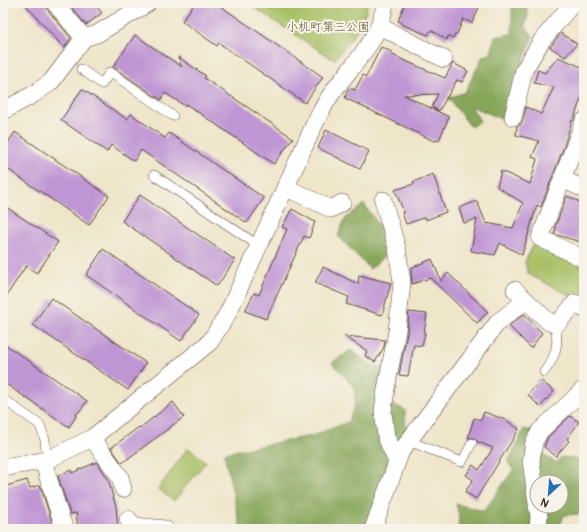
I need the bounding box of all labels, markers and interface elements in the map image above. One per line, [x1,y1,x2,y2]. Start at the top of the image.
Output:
park label: 小机町第三公園 [286,20,370,35]
north arrow [529,474,569,514]
text: N [538,495,551,510]

